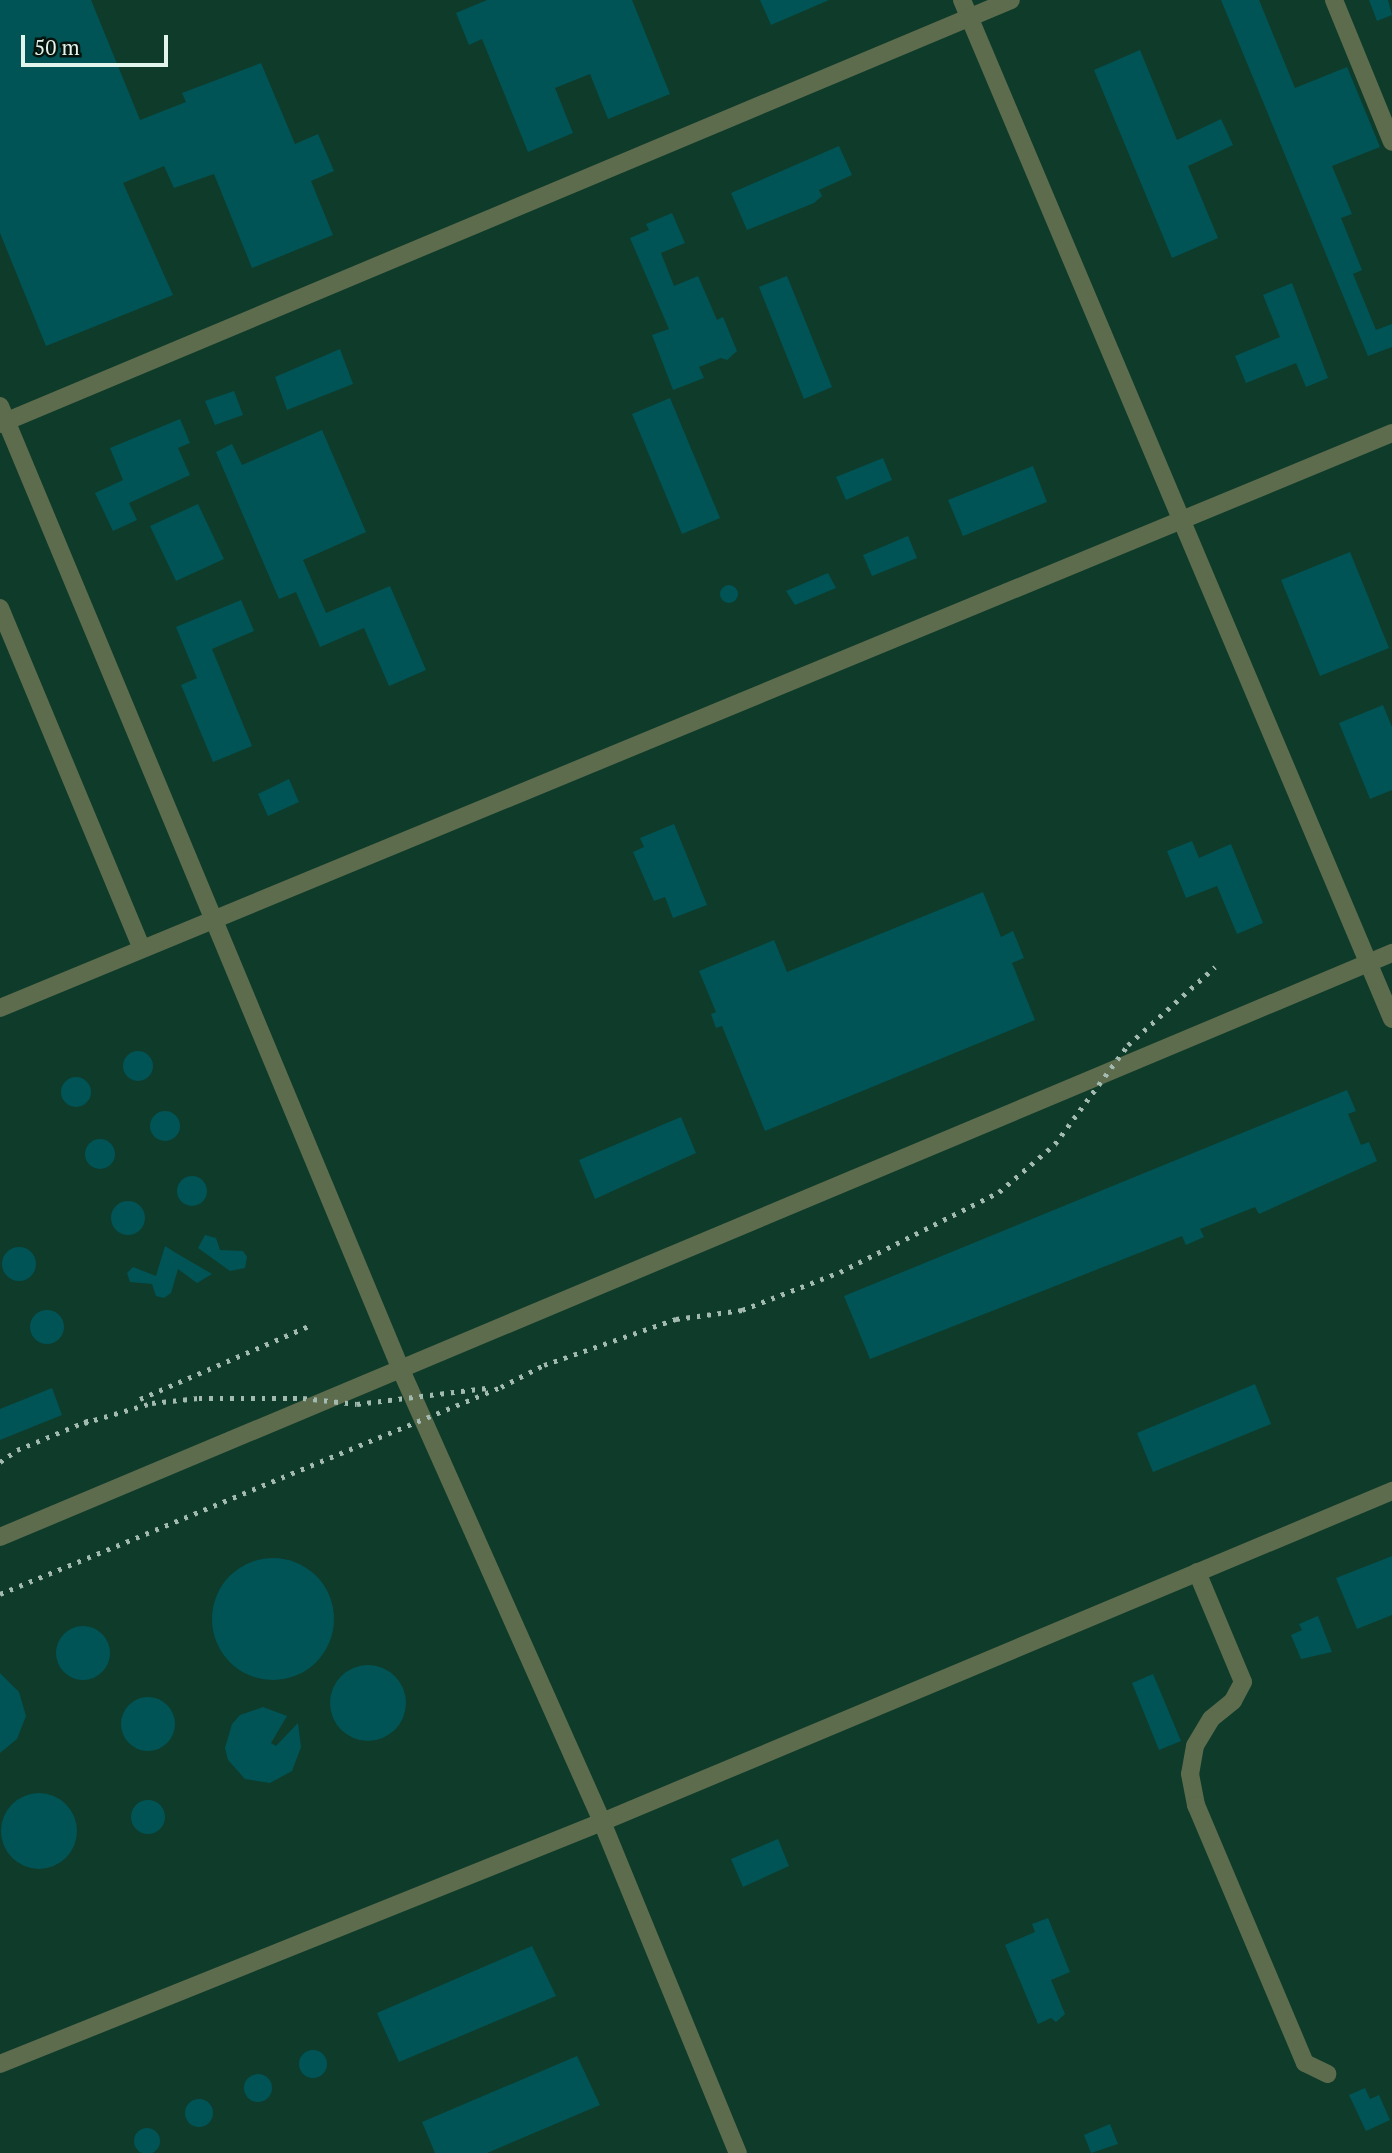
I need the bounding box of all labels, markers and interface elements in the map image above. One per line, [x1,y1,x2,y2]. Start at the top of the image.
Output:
scale bar [24,21,172,65]
text: 50 m [34,33,80,61]

